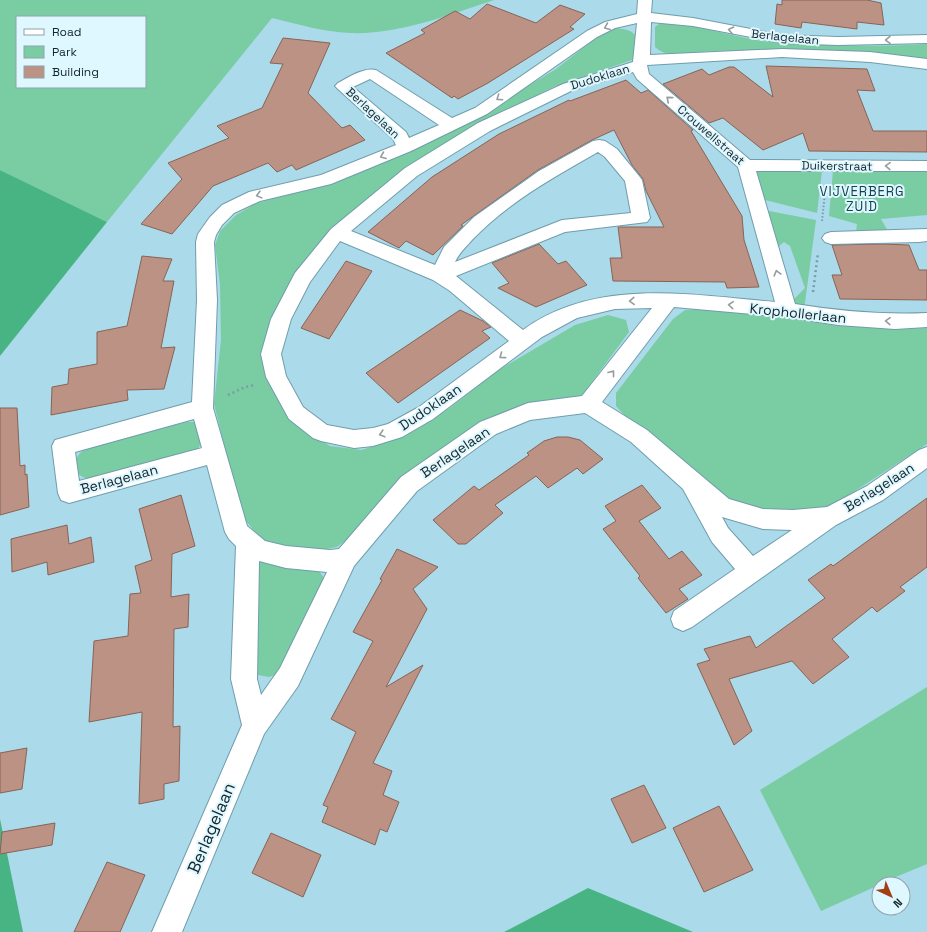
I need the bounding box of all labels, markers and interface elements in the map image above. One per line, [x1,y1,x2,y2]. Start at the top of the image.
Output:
legend [16,16,146,88]
one-way arrow [604,22,612,30]
text: Road [52,24,81,40]
street label: Berlagelaan [750,25,820,49]
one-way arrow [728,27,734,35]
one-way arrow [885,36,891,44]
text: Park [52,44,77,60]
street label: Dudoklaan [568,60,632,94]
text: Building [52,64,99,80]
street label: Berlagelaan [343,84,403,142]
one-way arrow [496,93,503,101]
one-way arrow [666,96,674,103]
street label: Crouwellstraat [674,101,748,169]
one-way arrow [379,151,387,159]
street label: Duikerstraat [801,157,873,175]
one-way arrow [885,162,891,170]
district label: VIJVERBERG ZUID [819,183,905,215]
one-way arrow [256,190,263,199]
one-way arrow [773,269,782,276]
one-way arrow [629,297,635,305]
street label: Krophollerlaan [749,299,847,327]
one-way arrow [728,301,734,310]
one-way arrow [885,317,891,326]
one-way arrow [499,351,506,358]
one-way arrow [608,371,615,378]
street label: Dudoklaan [395,380,465,434]
street label: Berlagelaan [417,422,493,482]
one-way arrow [379,429,386,438]
street label: Berlagelaan [841,458,917,516]
street label: Berlagelaan [78,460,160,498]
street label: Berlagelaan [182,779,240,877]
north arrow [871,876,911,916]
text: N [890,896,905,911]

